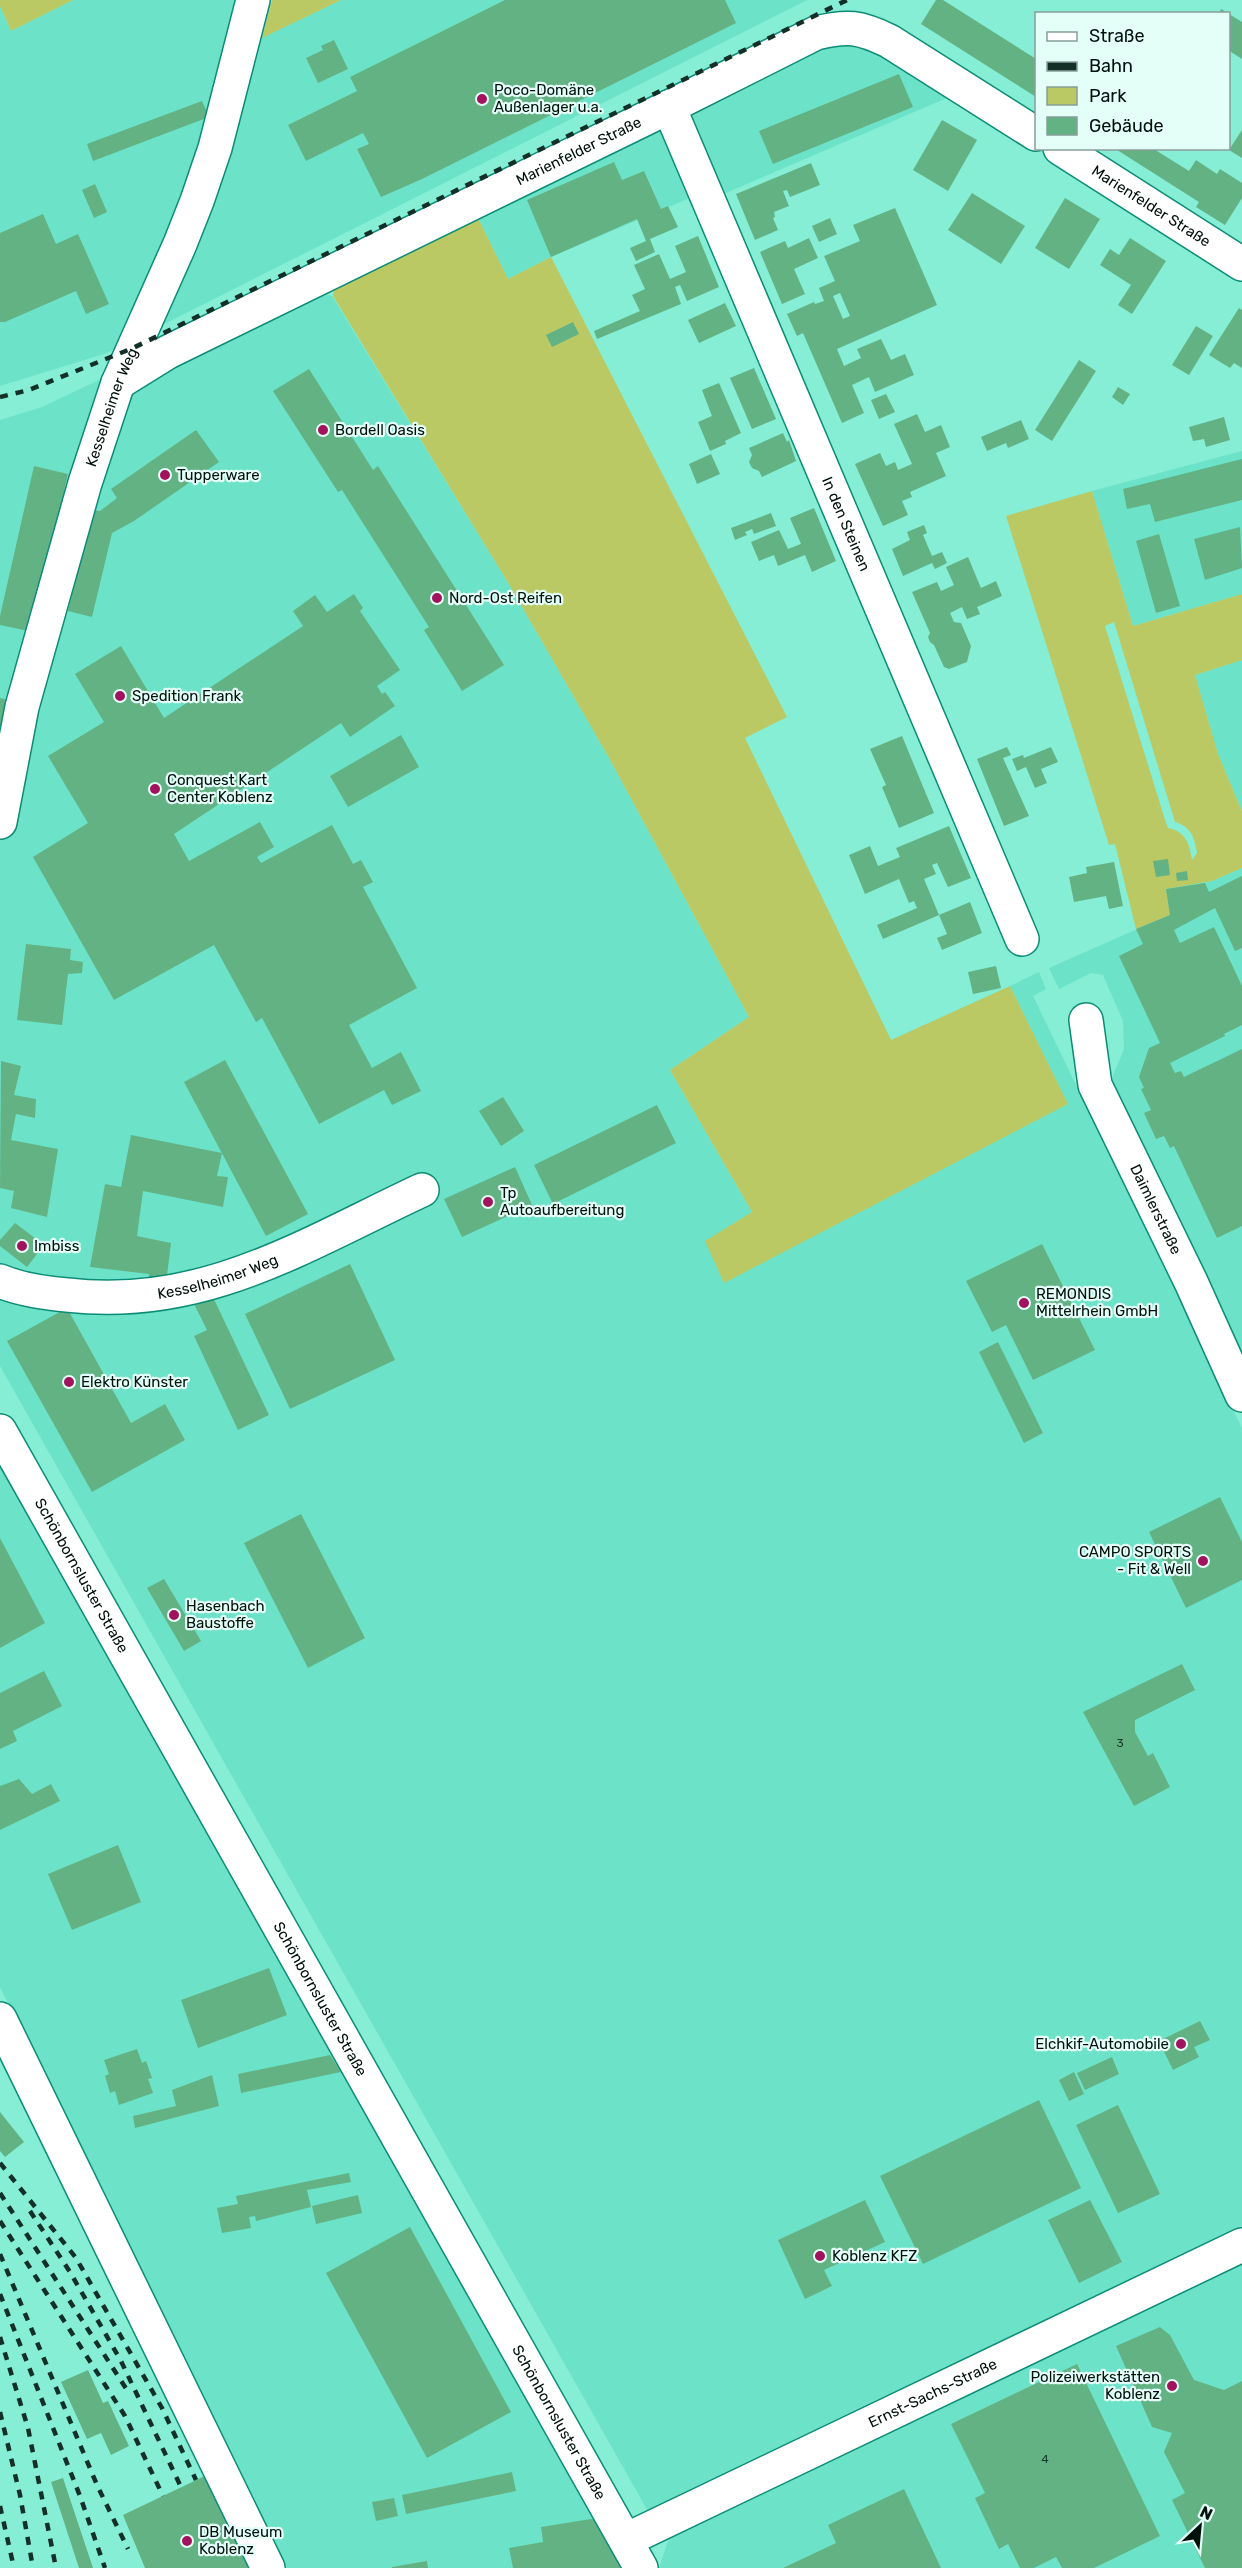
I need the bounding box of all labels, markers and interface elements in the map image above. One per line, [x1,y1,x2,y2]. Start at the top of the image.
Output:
legend [1035,12,1230,150]
text: Straße [1089,25,1145,47]
text: Bahn [1089,55,1133,77]
place label: Poco-Domäne Außenlager u.a. [494,81,603,116]
text: Park [1089,85,1127,107]
marker: Poco-Domäne Außenlager u.a. [475,92,489,106]
street label: Marienfelder Straße [513,113,644,189]
text: Gebäude [1089,115,1164,137]
street label: Marienfelder Straße [1088,162,1214,251]
street label: Kesselheimer Weg [82,345,142,469]
place label: Bordell Oasis [335,421,425,439]
marker: Bordell Oasis [316,423,330,437]
place label: Tupperware [177,466,260,484]
marker: Tupperware [158,468,172,482]
street label: In den Steinen [818,474,874,574]
place label: Nord-Ost Reifen [449,589,562,607]
marker: Nord-Ost Reifen [430,591,444,605]
place label: Spedition Frank [132,687,242,705]
marker: Spedition Frank [113,689,127,703]
place label: Conquest Kart Center Koblenz [167,771,273,806]
marker: Conquest Kart Center Koblenz [148,782,162,796]
street label: Daimlerstraße [1126,1161,1185,1257]
place label: Tp Autoaufbereitung [500,1184,624,1219]
marker: Tp Autoaufbereitung [481,1195,495,1209]
place label: Imbiss [34,1237,80,1255]
marker: Imbiss [15,1239,29,1253]
street label: Kesselheimer Weg [156,1250,281,1303]
place label: REMONDIS Mittelrhein GmbH [1036,1285,1158,1320]
marker: REMONDIS Mittelrhein GmbH [1017,1296,1031,1310]
place label: Elektro Künster [81,1373,188,1391]
marker: Elektro Künster [62,1375,76,1389]
street label: Schönbornsluster Straße [31,1495,132,1656]
place label: CAMPO SPORTS - Fit & Well [1079,1543,1191,1578]
marker: CAMPO SPORTS - Fit & Well [1196,1554,1210,1568]
place label: Hasenbach Baustoffe [186,1597,265,1632]
marker: Hasenbach Baustoffe [167,1608,181,1622]
house number: 3 [1116,1736,1124,1750]
street label: Schönbornsluster Straße [270,1919,371,2079]
place label: Elchkif-Automobile [1035,2035,1169,2053]
marker: Elchkif-Automobile [1174,2037,1188,2051]
place label: Koblenz KFZ [832,2247,917,2265]
marker: Koblenz KFZ [813,2249,827,2263]
street label: Schönbornsluster Straße [508,2342,610,2503]
street label: Ernst-Sachs-Straße [866,2355,1000,2432]
place label: Polizeiwerkstätten Koblenz [1031,2368,1160,2403]
marker: Polizeiwerkstätten Koblenz [1165,2379,1179,2393]
house number: 4 [1041,2452,1049,2466]
north arrow [1170,2496,1230,2556]
text: N [1197,2502,1216,2524]
place label: DB Museum Koblenz [199,2523,282,2558]
marker: DB Museum Koblenz [180,2534,194,2548]

